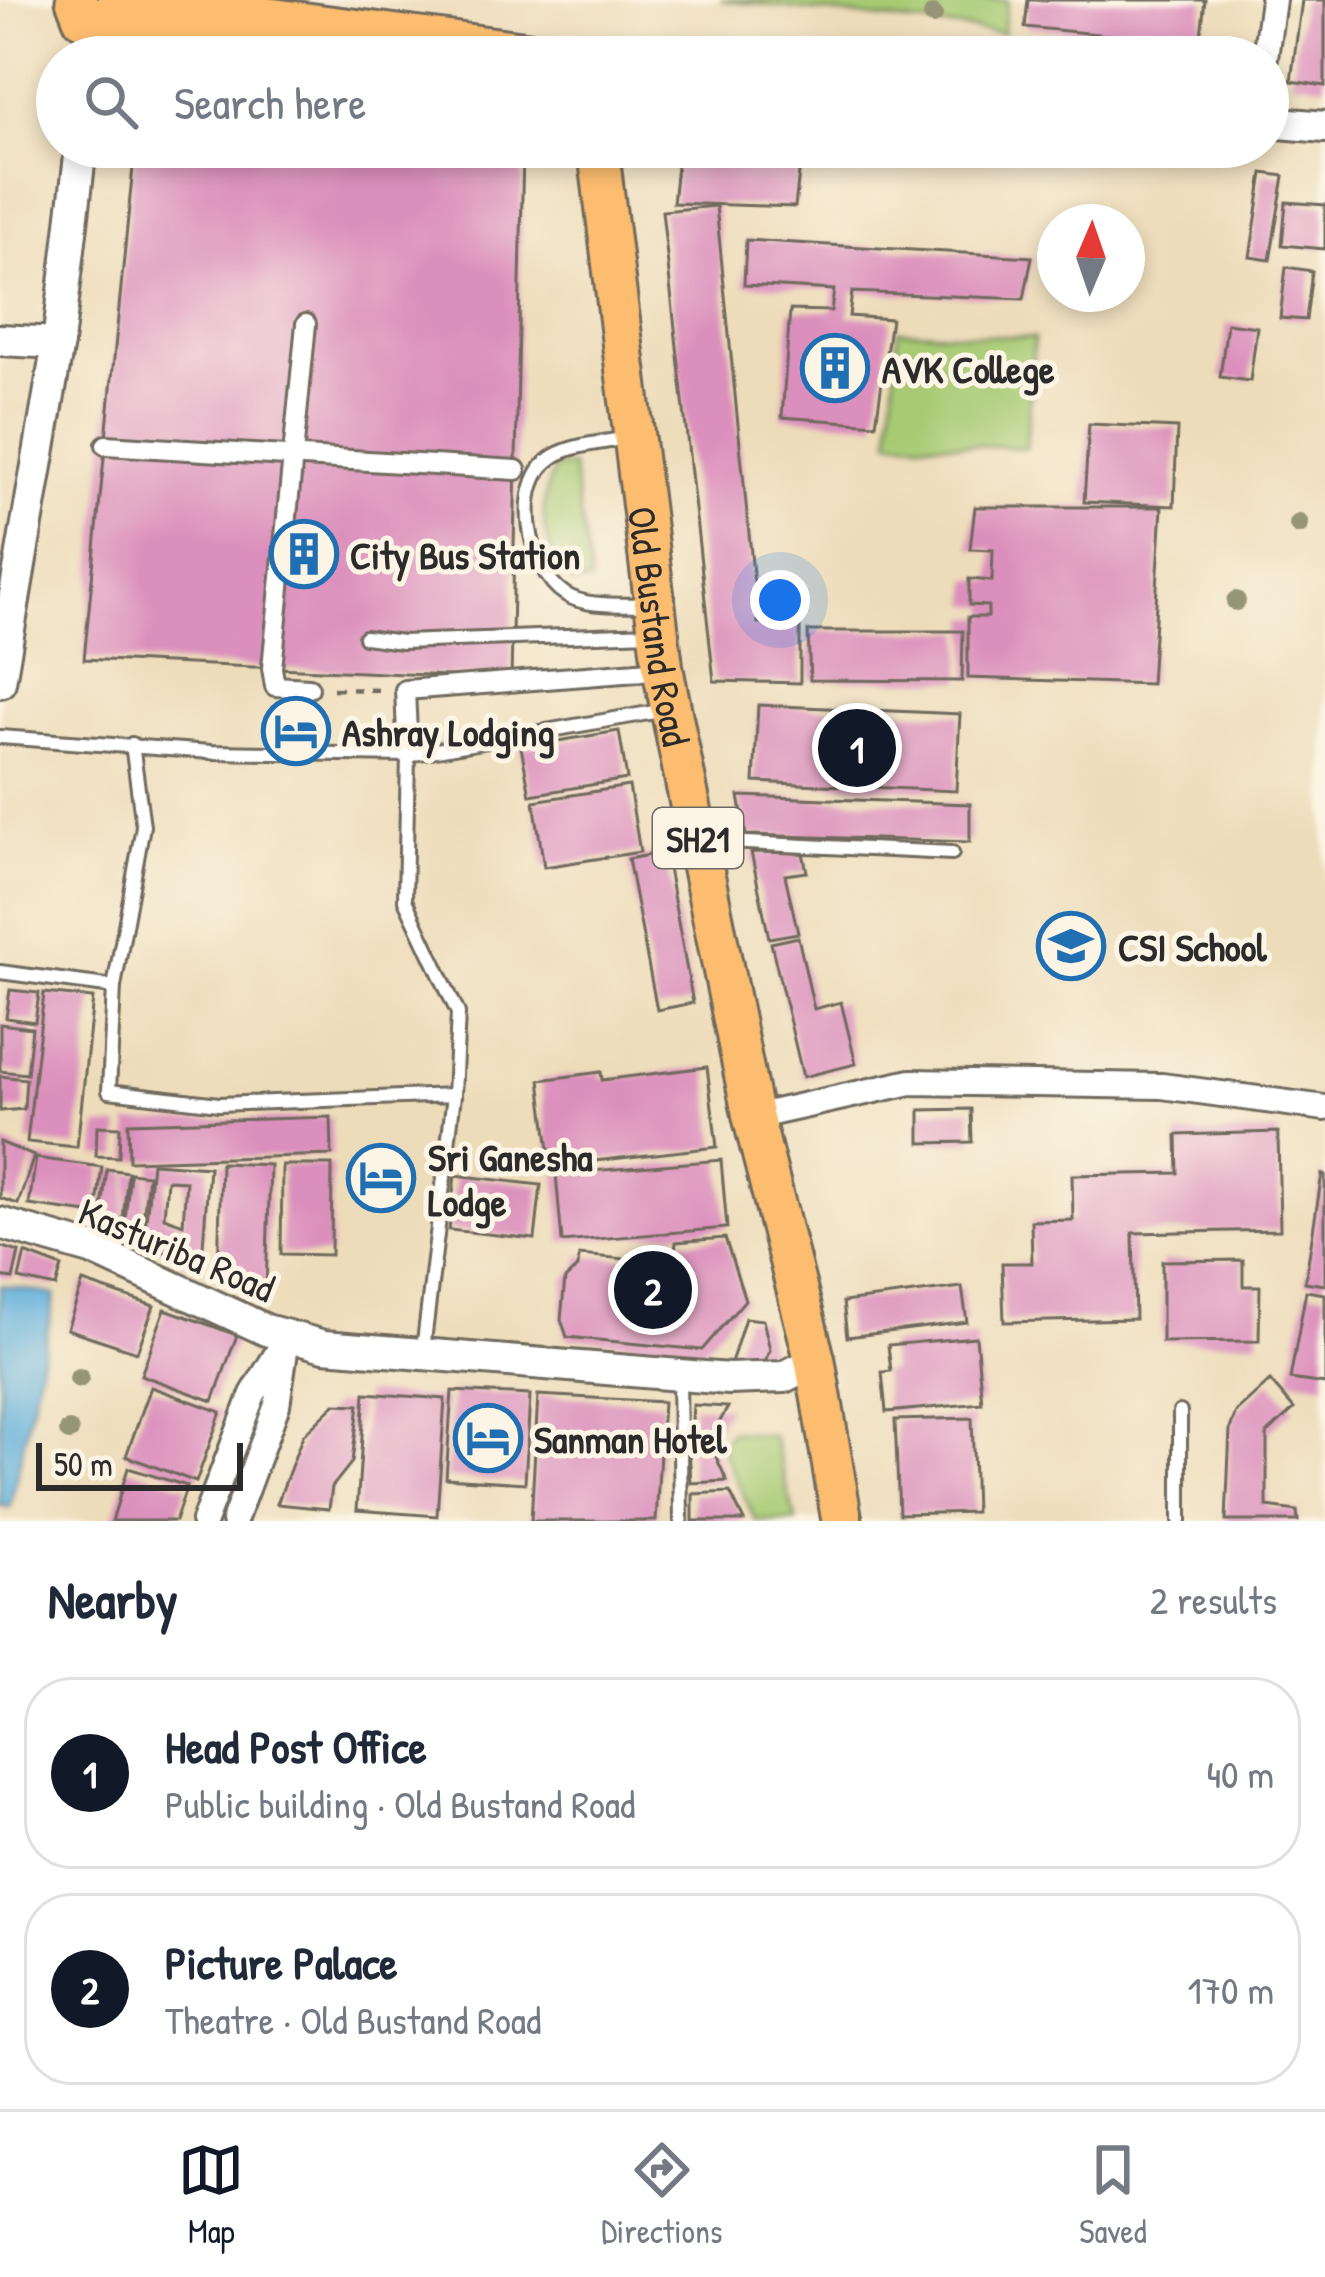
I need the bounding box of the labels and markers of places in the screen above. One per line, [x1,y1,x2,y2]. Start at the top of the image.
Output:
building icon: AVK College [800,333,870,403]
place label: AVK College [882,342,1055,396]
building icon: City Bus Station [269,519,339,589]
place label: City Bus Station [350,528,580,582]
hotel icon: Ashray Lodging [261,696,331,766]
pin: 1 [818,703,896,793]
place label: Ashray Lodging [342,705,555,759]
school or university icon: CSI School [1036,911,1106,981]
place label: CSI School [1118,920,1267,973]
place label: Sri Ganesha Lodge [428,1130,593,1229]
hotel icon: Sri Ganesha Lodge [346,1143,416,1213]
pin: 2 [614,1245,692,1335]
hotel icon: Sanman Hotel [453,1403,523,1473]
place label: Sanman Hotel [534,1412,727,1465]

